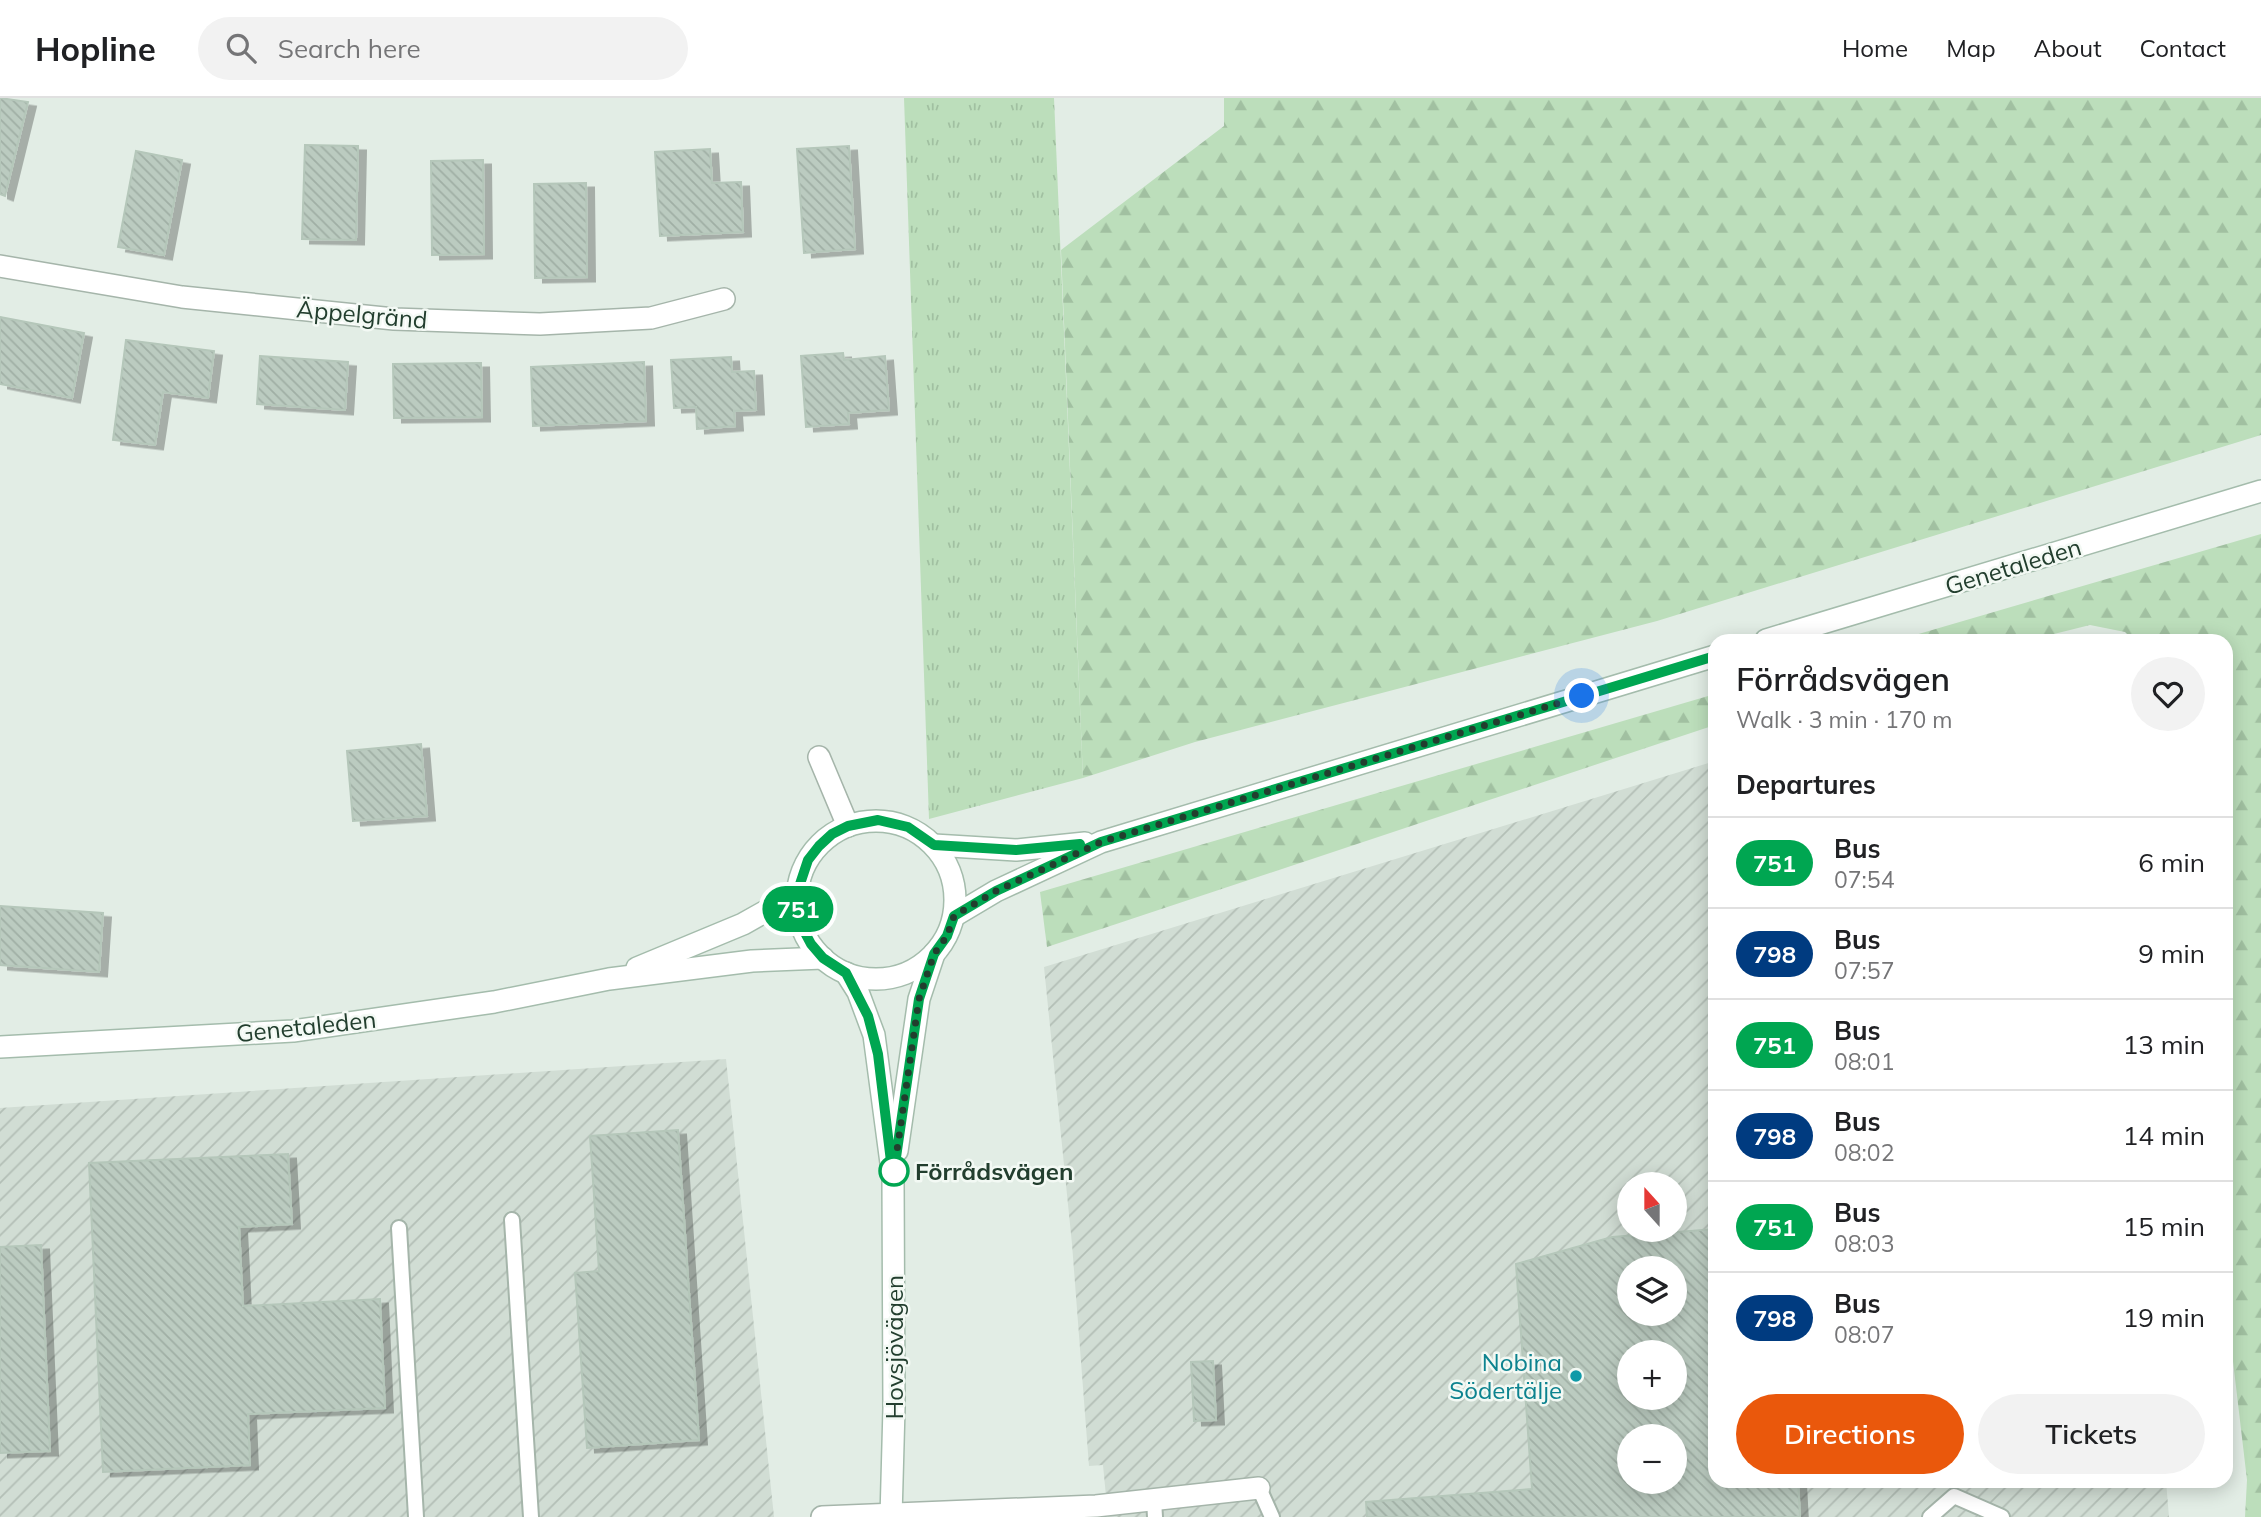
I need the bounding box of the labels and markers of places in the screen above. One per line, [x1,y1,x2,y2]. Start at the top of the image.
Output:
marker: Förrådsvägen [879,1156,909,1186]
place label: Förrådsvägen [915,1156,1073,1186]
place label: Nobina Södertälje [1449,1347,1562,1405]
marker: Nobina Södertälje [1568,1368,1584,1384]

